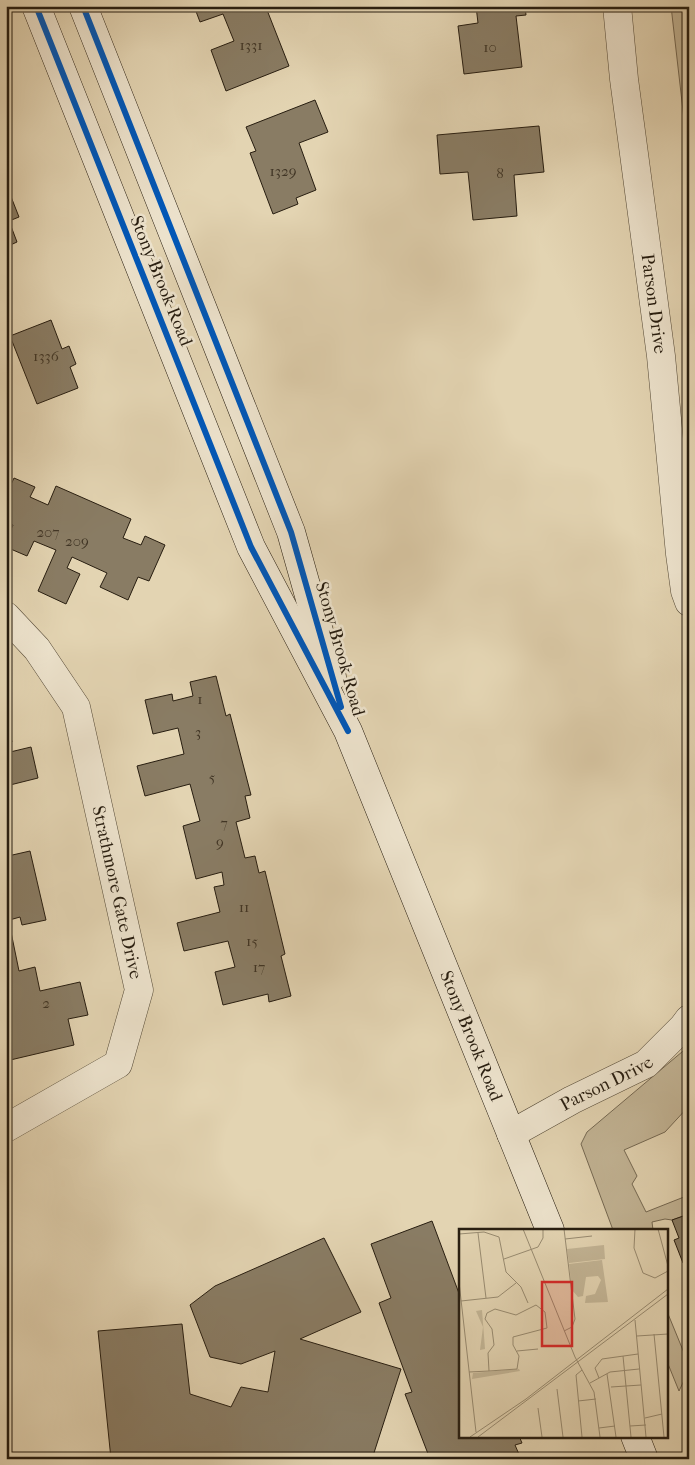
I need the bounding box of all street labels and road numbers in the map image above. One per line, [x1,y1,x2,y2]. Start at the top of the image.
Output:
street label: Stony Brook Road [125,213,197,349]
street label: Parson Drive [637,252,671,355]
street label: Stony Brook Road [311,579,369,719]
street label: Strathmore Gate Drive [88,804,147,981]
street label: Stony Brook Road [436,968,507,1104]
street label: Parson Drive [556,1052,658,1115]

